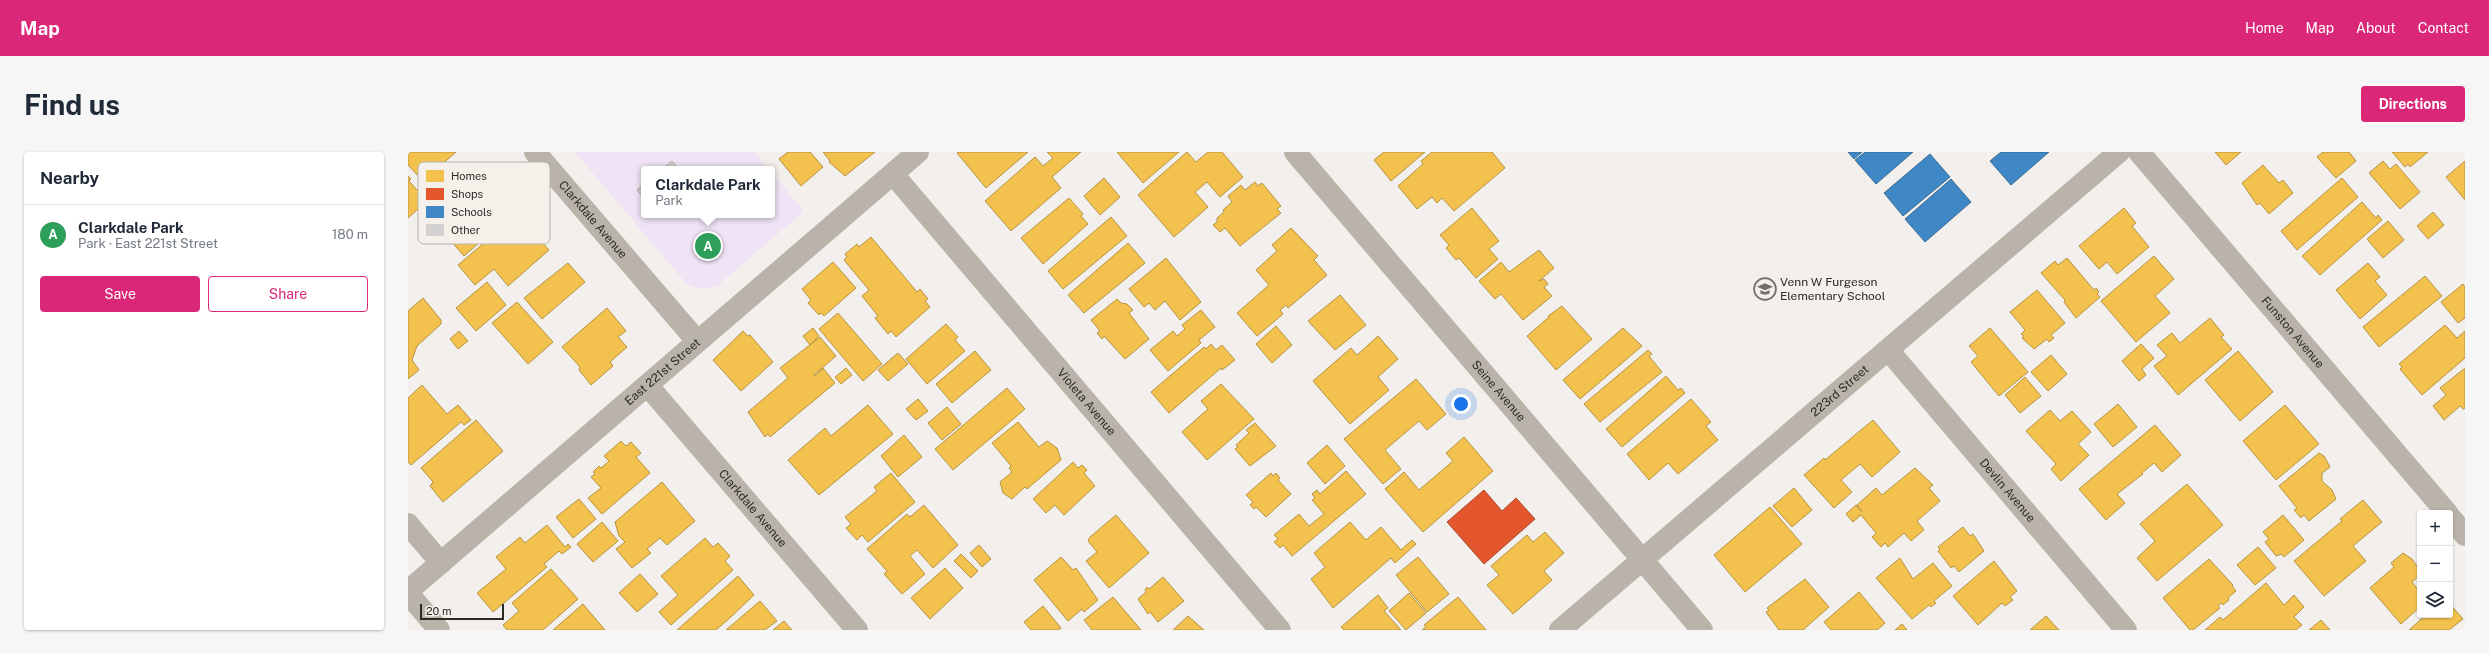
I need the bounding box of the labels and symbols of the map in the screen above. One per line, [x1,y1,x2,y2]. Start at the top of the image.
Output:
legend [418,162,550,244]
text: Homes [451,170,487,182]
street label: Clarkdale Avenue [556,178,630,261]
text: Shops [451,188,483,200]
text: Schools [451,206,492,218]
text: Other [451,224,480,236]
pin: A [695,231,721,261]
place label: Venn W Furgeson Elementary School [1780,275,1886,303]
school or university icon: Venn W Furgeson Elementary School [1752,276,1778,302]
street label: Funston Avenue [2259,294,2327,371]
street label: East 221st Street [622,335,704,408]
street label: Seine Avenue [1469,358,1529,425]
street label: 223rd Street [1808,362,1872,419]
street label: Violeta Avenue [1054,366,1119,438]
your location [1451,394,1471,414]
street label: Devlin Avenue [1977,456,2038,525]
street label: Clarkdale Avenue [716,467,790,550]
scale bar [420,602,504,621]

